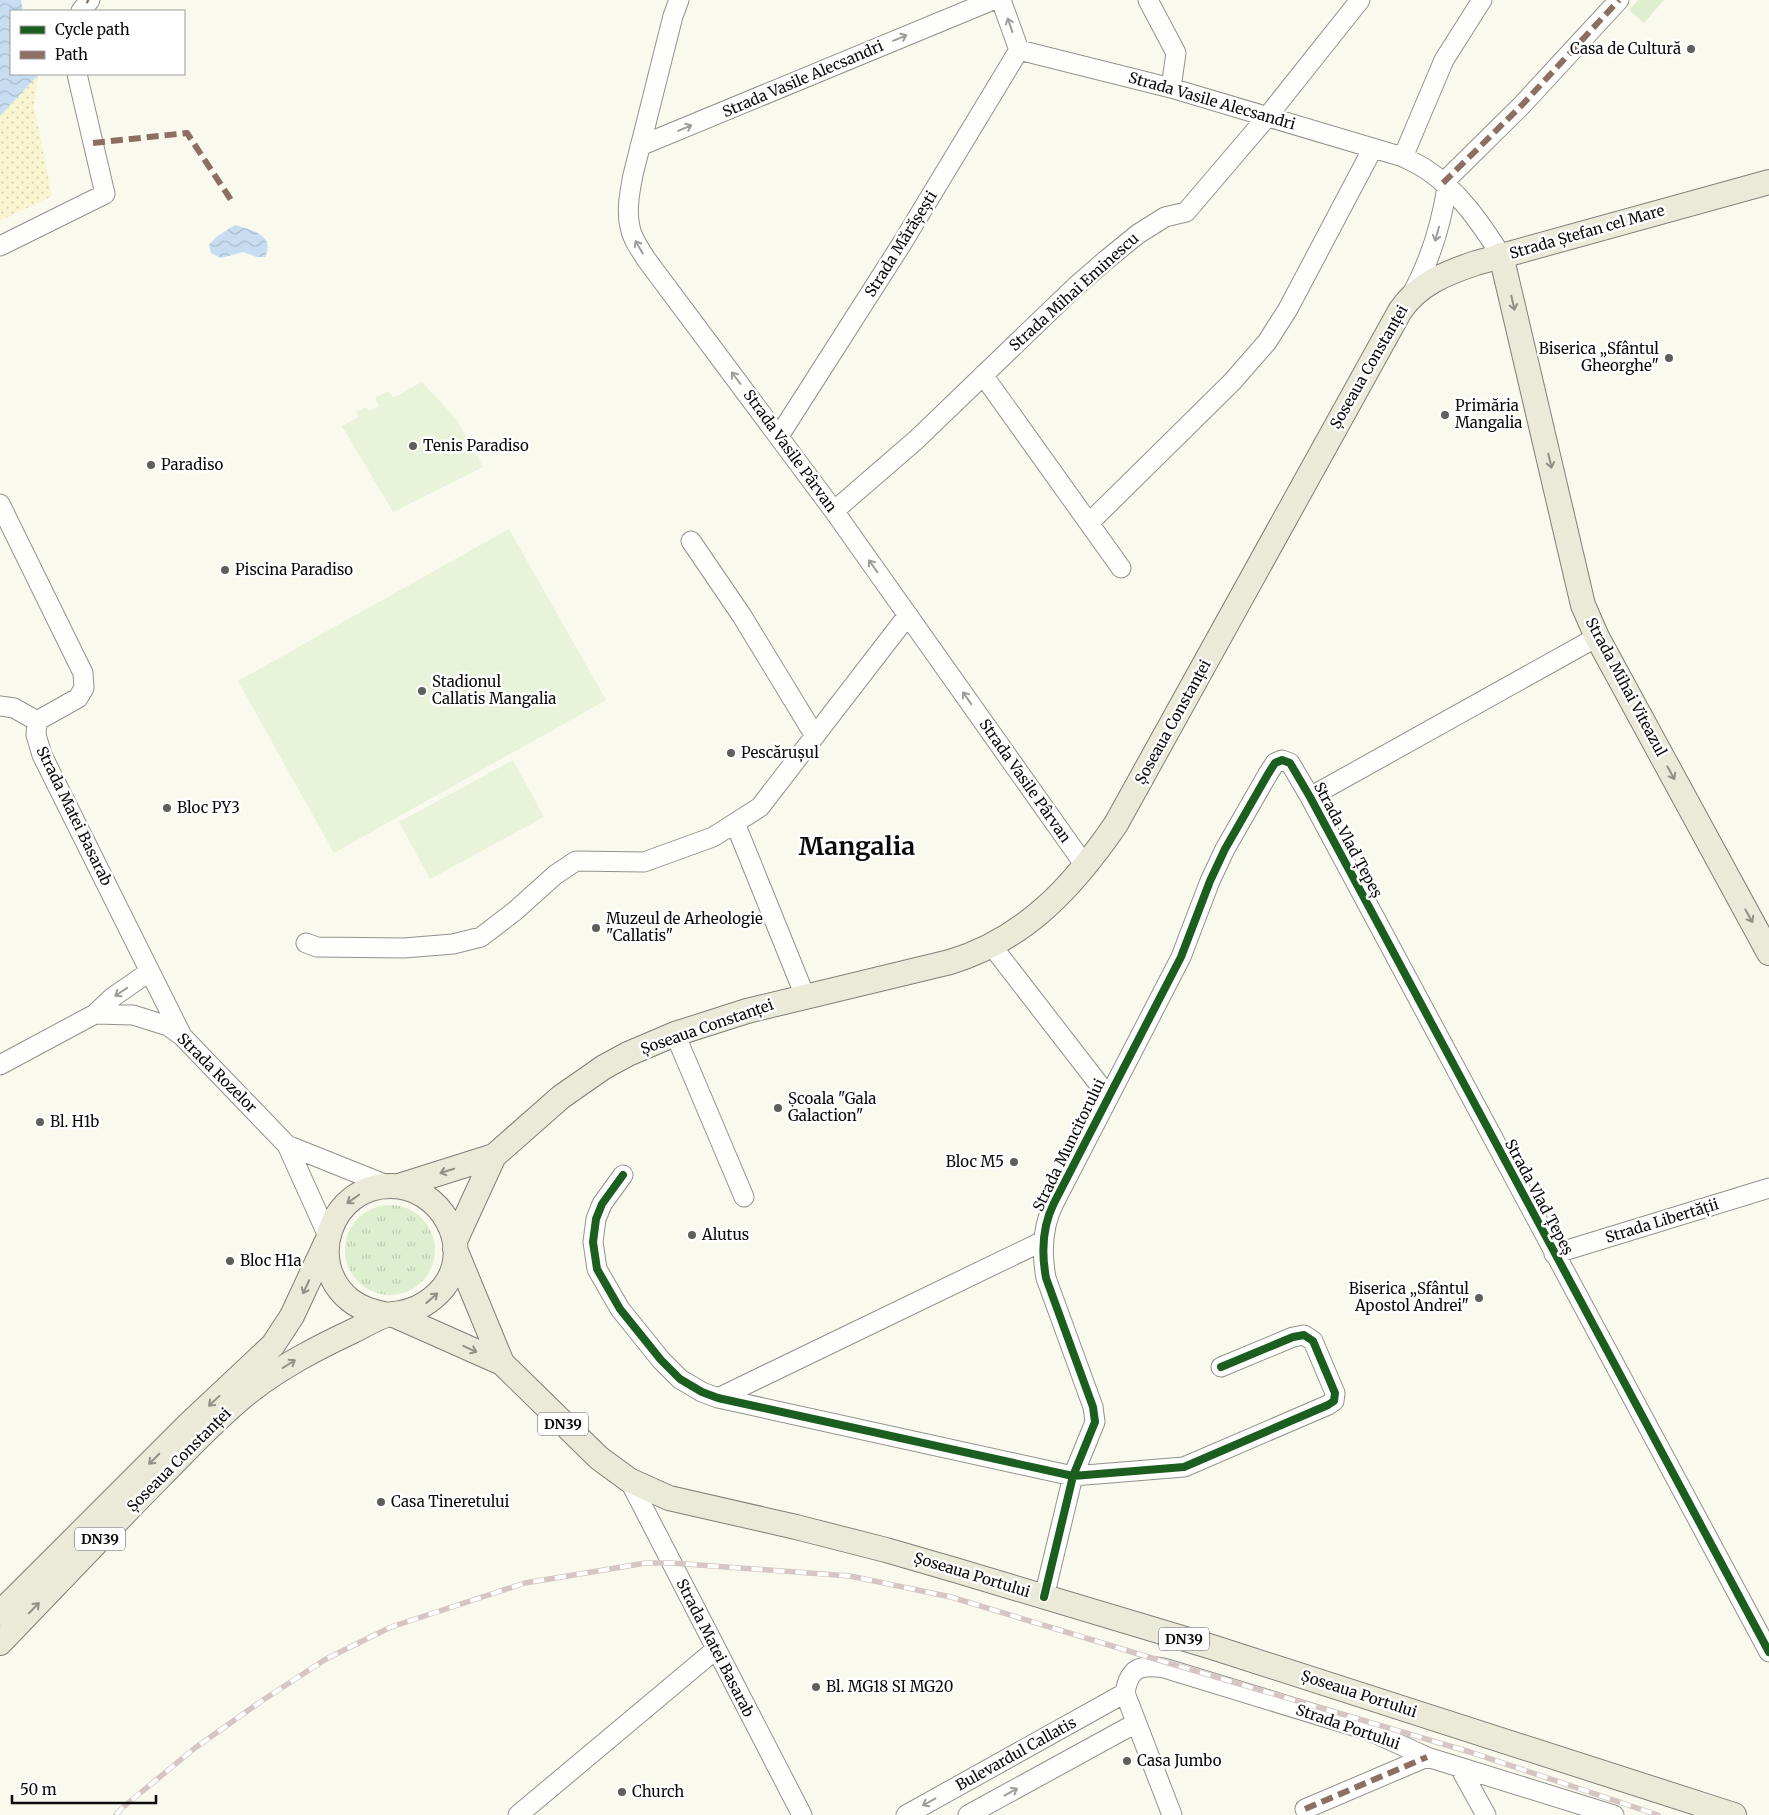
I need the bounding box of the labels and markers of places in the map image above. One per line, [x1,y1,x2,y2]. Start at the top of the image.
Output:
place label: Casa de Cultură [1570,39,1681,58]
marker: Casa de Cultură [1685,43,1697,55]
place label: Biserica „Sfântul Gheorghe" [1539,339,1659,375]
marker: Biserica „Sfântul Gheorghe" [1663,352,1675,364]
place label: Primăria Mangalia [1455,396,1522,432]
marker: Primăria Mangalia [1439,409,1451,421]
place label: Tenis Paradiso [423,436,529,455]
marker: Tenis Paradiso [407,440,419,452]
place label: Paradiso [161,455,223,474]
marker: Paradiso [145,459,157,471]
place label: Piscina Paradiso [235,560,353,579]
marker: Piscina Paradiso [219,564,231,576]
place label: Stadionul Callatis Mangalia [432,672,556,708]
marker: Stadionul Callatis Mangalia [416,685,428,697]
place label: Pescărușul [741,743,819,763]
marker: Pescărușul [725,747,737,759]
place label: Bloc PY3 [177,798,240,817]
marker: Bloc PY3 [161,802,173,814]
place label: Muzeul de Arheologie "Callatis" [606,909,763,945]
marker: Muzeul de Arheologie "Callatis" [590,922,602,934]
place label: Școala "Gala Galaction" [788,1089,876,1125]
marker: Școala "Gala Galaction" [772,1102,784,1114]
place label: Bl. H1b [50,1112,99,1131]
marker: Bl. H1b [34,1116,46,1128]
place label: Bloc M5 [946,1152,1004,1171]
marker: Bloc M5 [1008,1156,1020,1168]
place label: Alutus [701,1225,749,1244]
marker: Alutus [686,1229,698,1241]
place label: Bloc H1a [240,1251,302,1270]
marker: Bloc H1a [224,1255,236,1267]
place label: Biserica „Sfântul Apostol Andrei" [1349,1279,1469,1315]
marker: Biserica „Sfântul Apostol Andrei" [1473,1292,1485,1304]
place label: Casa Tineretului [391,1492,510,1511]
marker: Casa Tineretului [375,1496,387,1508]
place label: Bl. MG18 SI MG20 [826,1677,953,1696]
marker: Bl. MG18 SI MG20 [810,1681,822,1693]
place label: Casa Jumbo [1137,1751,1222,1770]
marker: Casa Jumbo [1121,1755,1133,1767]
place label: Church [632,1782,684,1801]
marker: Church [616,1786,628,1798]

